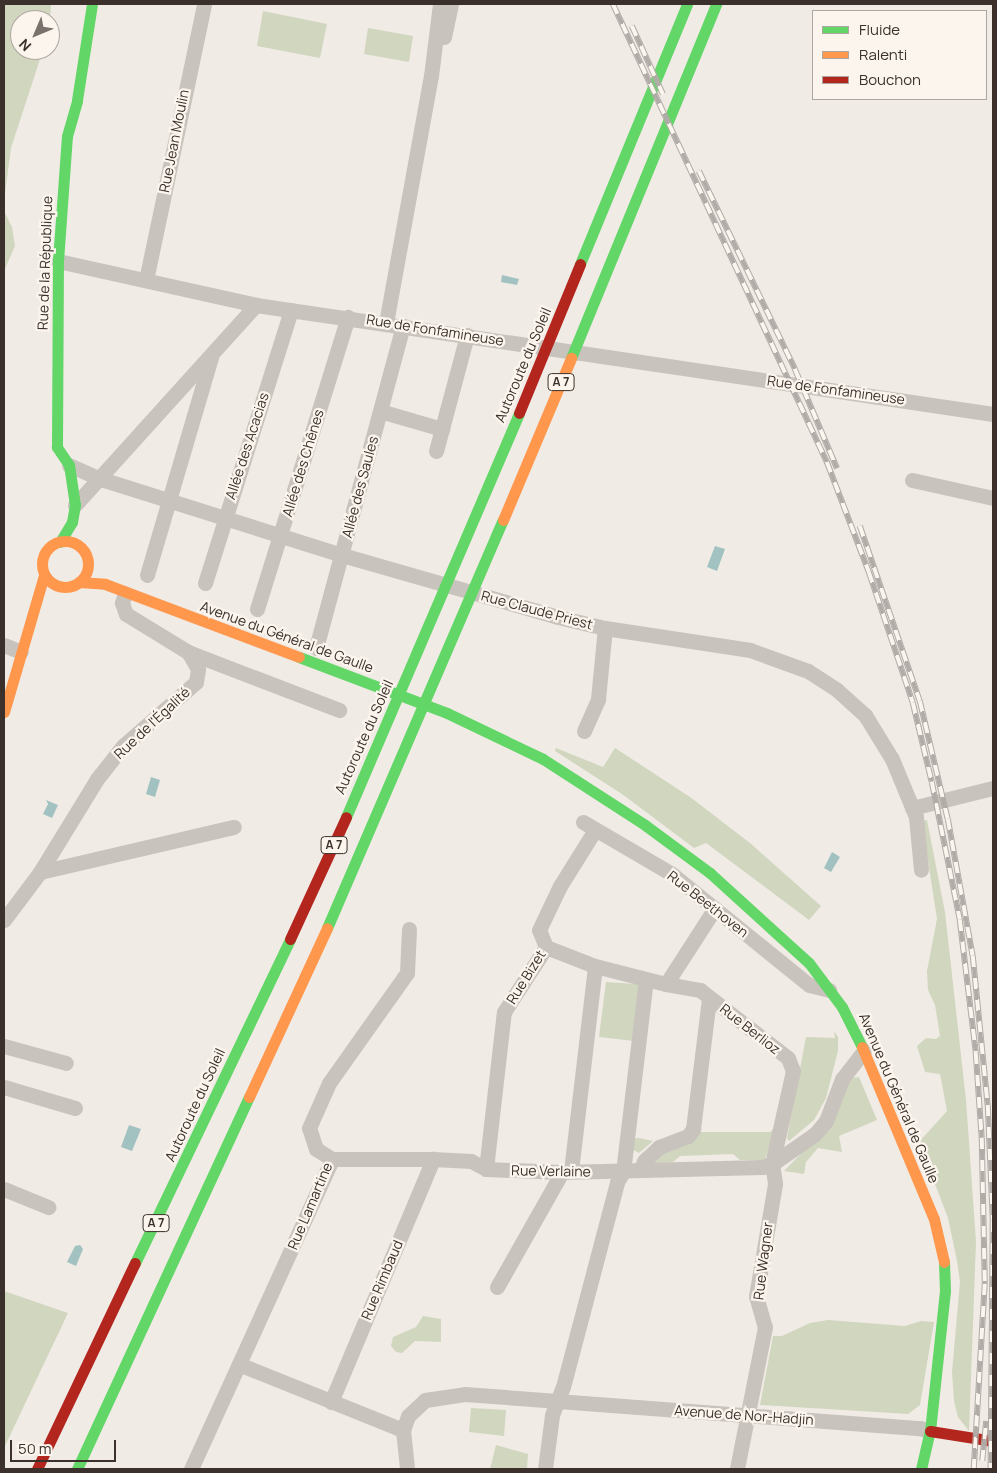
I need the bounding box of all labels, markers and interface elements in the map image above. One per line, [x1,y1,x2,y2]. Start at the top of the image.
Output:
north arrow [10,10,60,60]
legend [812,10,987,100]
text: Fluide [859,19,900,40]
text: N [14,35,35,56]
text: Ralenti [859,44,907,65]
text: Bouchon [859,69,921,90]
street label: Rue Jean Moulin [156,88,192,194]
street label: Rue de la République [34,196,56,330]
street label: Autoroute du Soleil [491,305,555,425]
street label: Rue de Fonfamineuse [365,311,505,349]
road number: A 7 [547,372,575,392]
street label: Rue de Fonfamineuse [766,372,906,408]
street label: Allée des Acacias [222,390,272,502]
street label: Allée des Chênes [279,407,327,519]
street label: Allée des Saules [338,434,382,540]
street label: Rue Claude Priest [479,587,595,633]
street label: Avenue du Général de Gaulle [198,598,376,676]
street label: Autoroute du Soleil [331,677,397,797]
street label: Rue de l'Égalité [111,684,193,762]
road number: A 7 [320,836,348,854]
street label: Rue Beethoven [664,867,752,941]
street label: Rue Bizet [503,947,549,1007]
street label: Rue Berlioz [717,1000,783,1058]
street label: Avenue du Général de Gaulle [856,1010,942,1186]
street label: Autoroute du Soleil [161,1046,229,1164]
street label: Rue Lamartine [284,1160,336,1252]
street label: Rue Verlaine [511,1162,591,1180]
road number: A 7 [142,1214,170,1232]
street label: Rue Wagner [750,1221,776,1301]
street label: Rue Rimbaud [358,1238,406,1322]
street label: Avenue de Nor-Hadjin [674,1402,814,1428]
scale bar [12,1430,119,1462]
text: 50 m [18,1438,52,1459]

